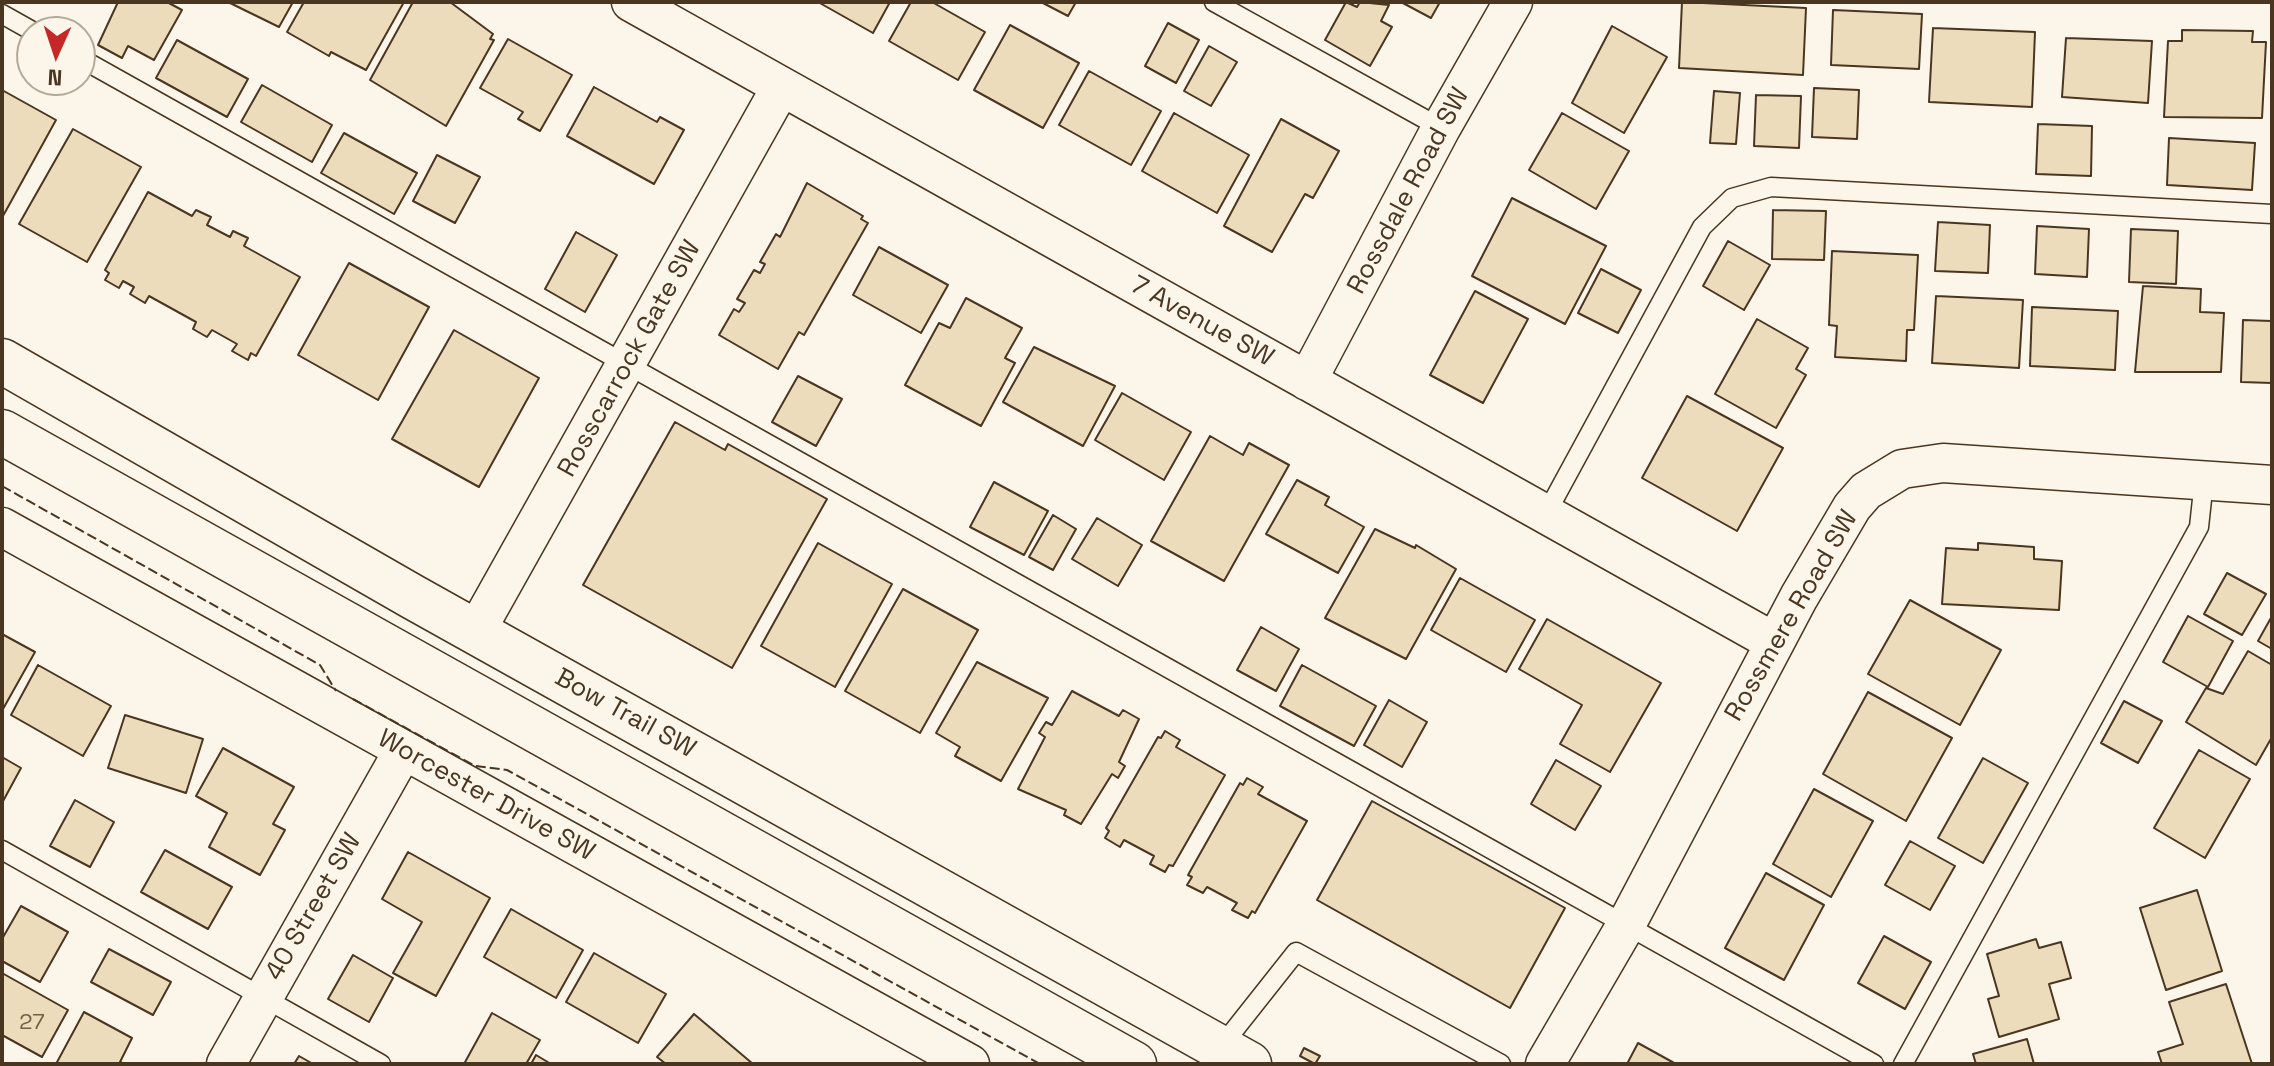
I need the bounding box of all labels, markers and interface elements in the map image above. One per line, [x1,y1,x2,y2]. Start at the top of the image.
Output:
north arrow [16,16,96,96]
text: N [47,64,63,92]
street label: Rossdale Road SW [1341,82,1477,300]
street label: Rosscarrock Gate SW [552,235,708,483]
street label: 7 Avenue SW [1125,270,1279,374]
street label: Rossmere Road SW [1719,505,1865,727]
street label: Bow Trail SW [549,662,701,766]
street label: Worcester Drive SW [372,723,600,869]
street label: 40 Street SW [259,828,369,986]
house number: 27 [19,1010,45,1036]

